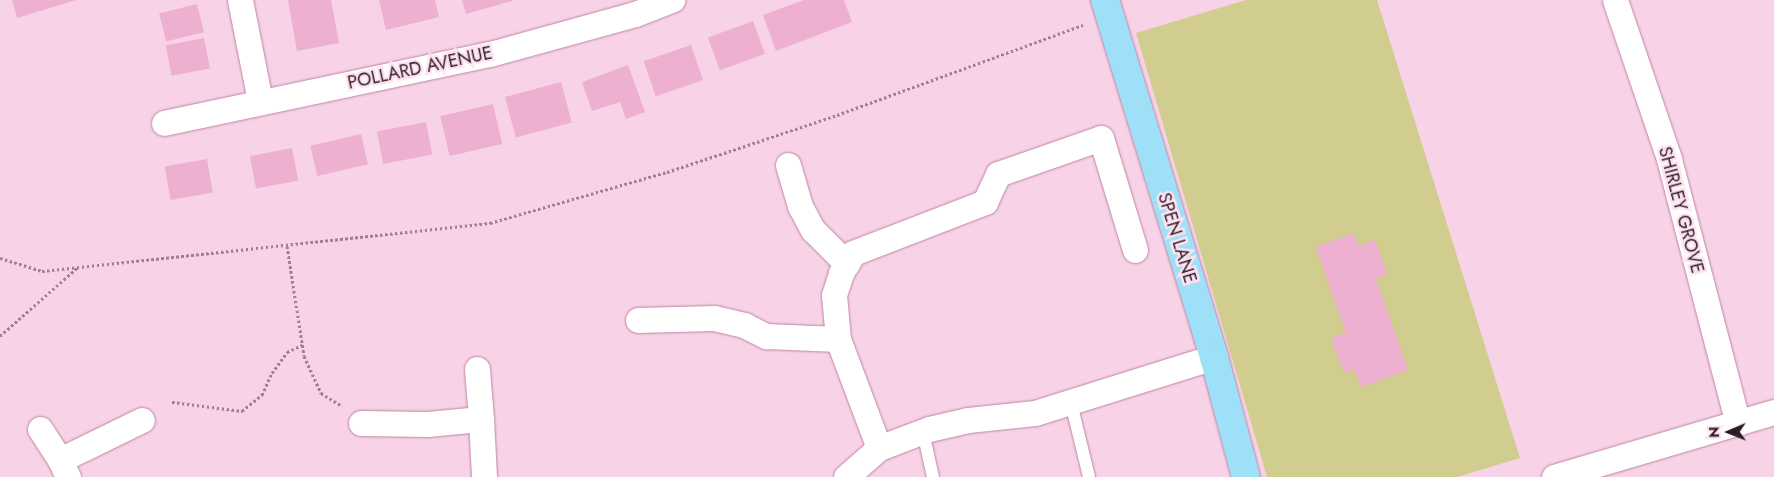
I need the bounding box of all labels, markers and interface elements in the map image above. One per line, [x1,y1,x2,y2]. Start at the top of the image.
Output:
street label: POLLARD AVENUE [346,42,494,94]
street label: SHIRLEY GROVE [1654,144,1708,276]
street label: SPEN LANE [1153,190,1201,286]
north arrow [1704,407,1754,457]
text: N [1704,427,1724,438]

